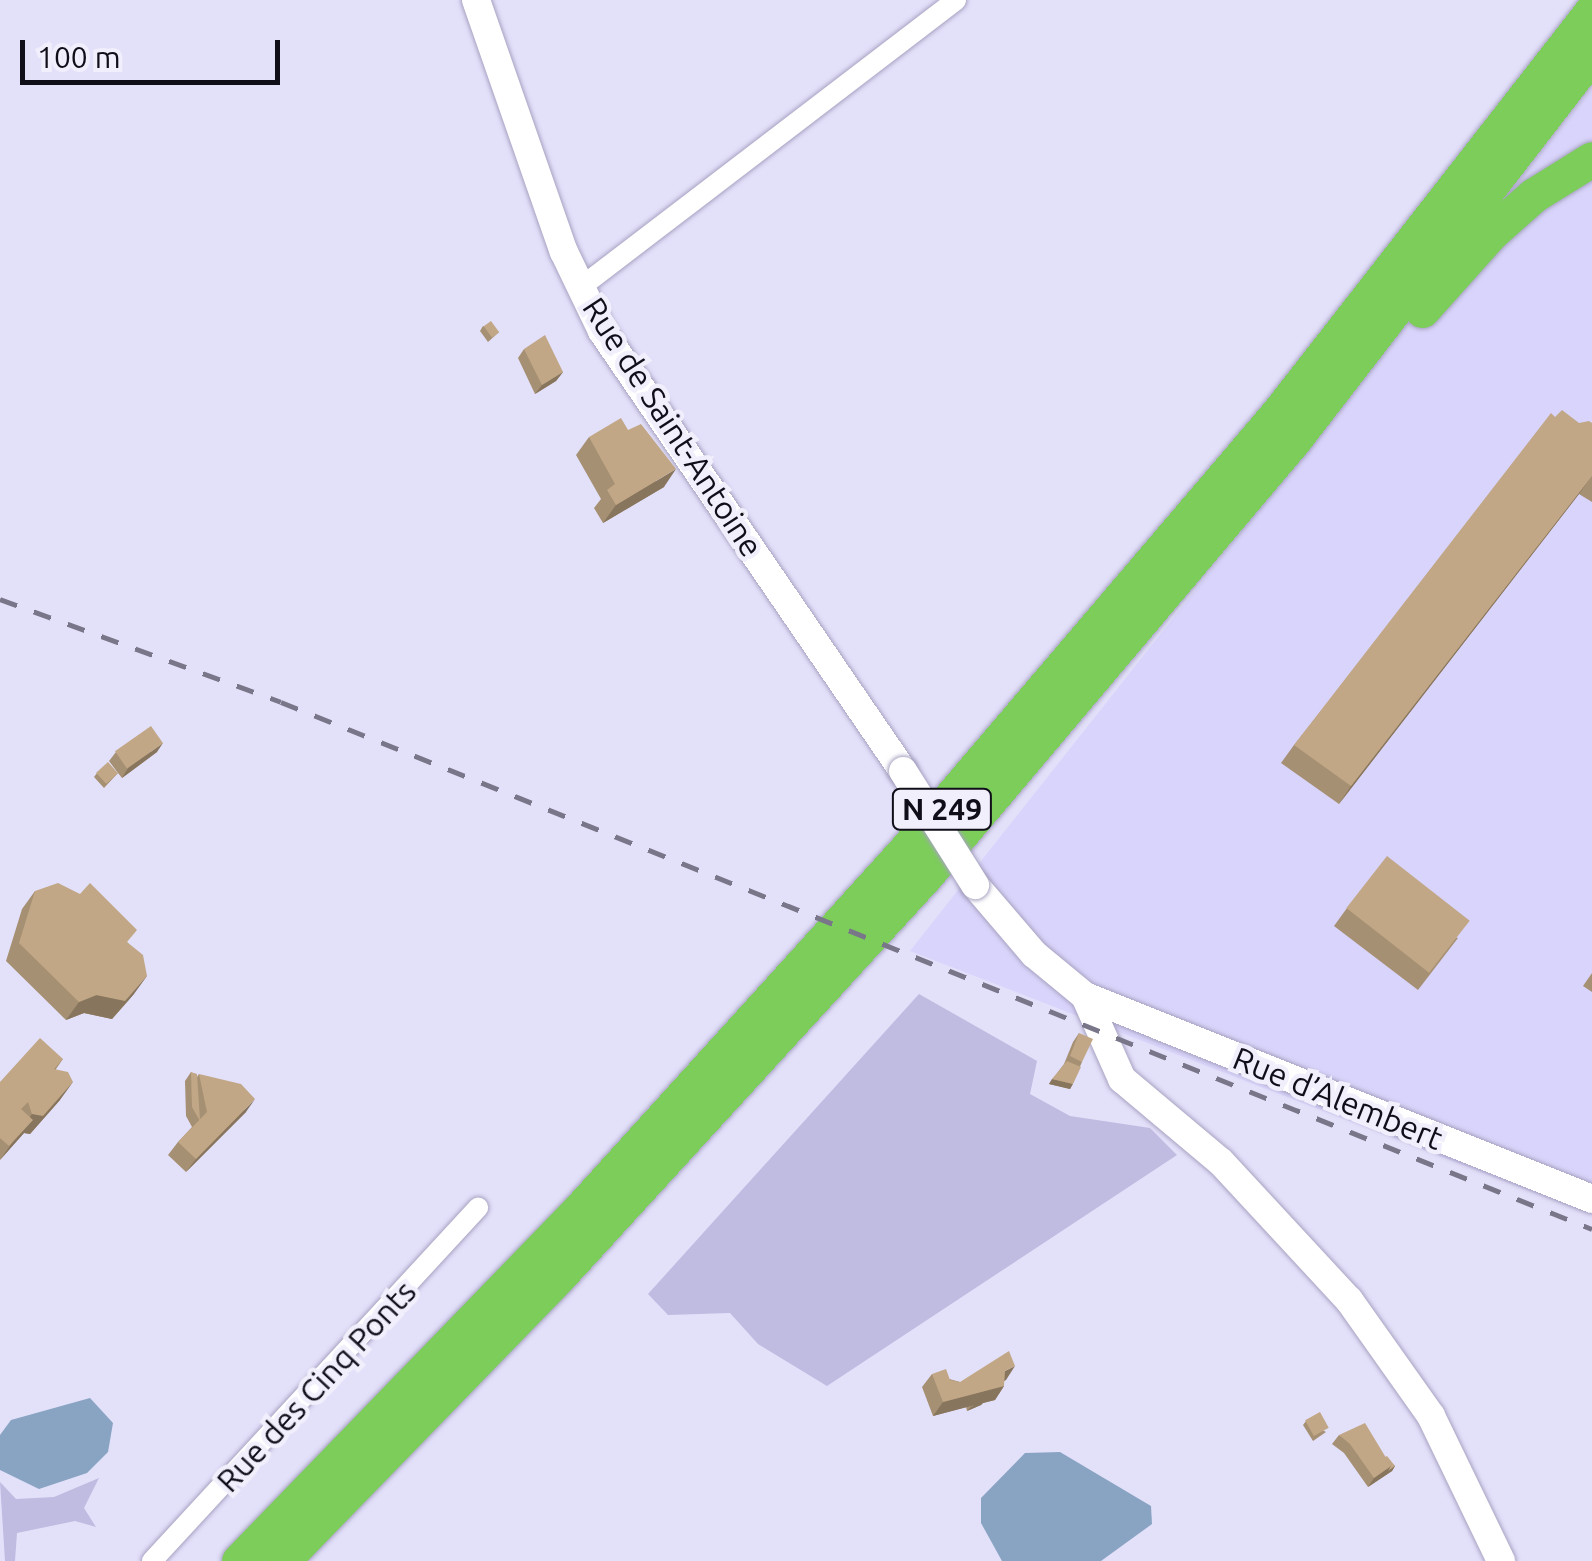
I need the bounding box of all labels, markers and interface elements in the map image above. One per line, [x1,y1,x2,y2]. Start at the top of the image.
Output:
scale bar [25,20,285,82]
text: 100 m [37,40,121,74]
street label: Rue de Saint-Antoine [575,290,771,564]
road number: N 249 [890,784,994,834]
street label: Rue d’Alembert [1228,1039,1448,1157]
street label: Rue des Cinq Ponts [208,1272,424,1500]

